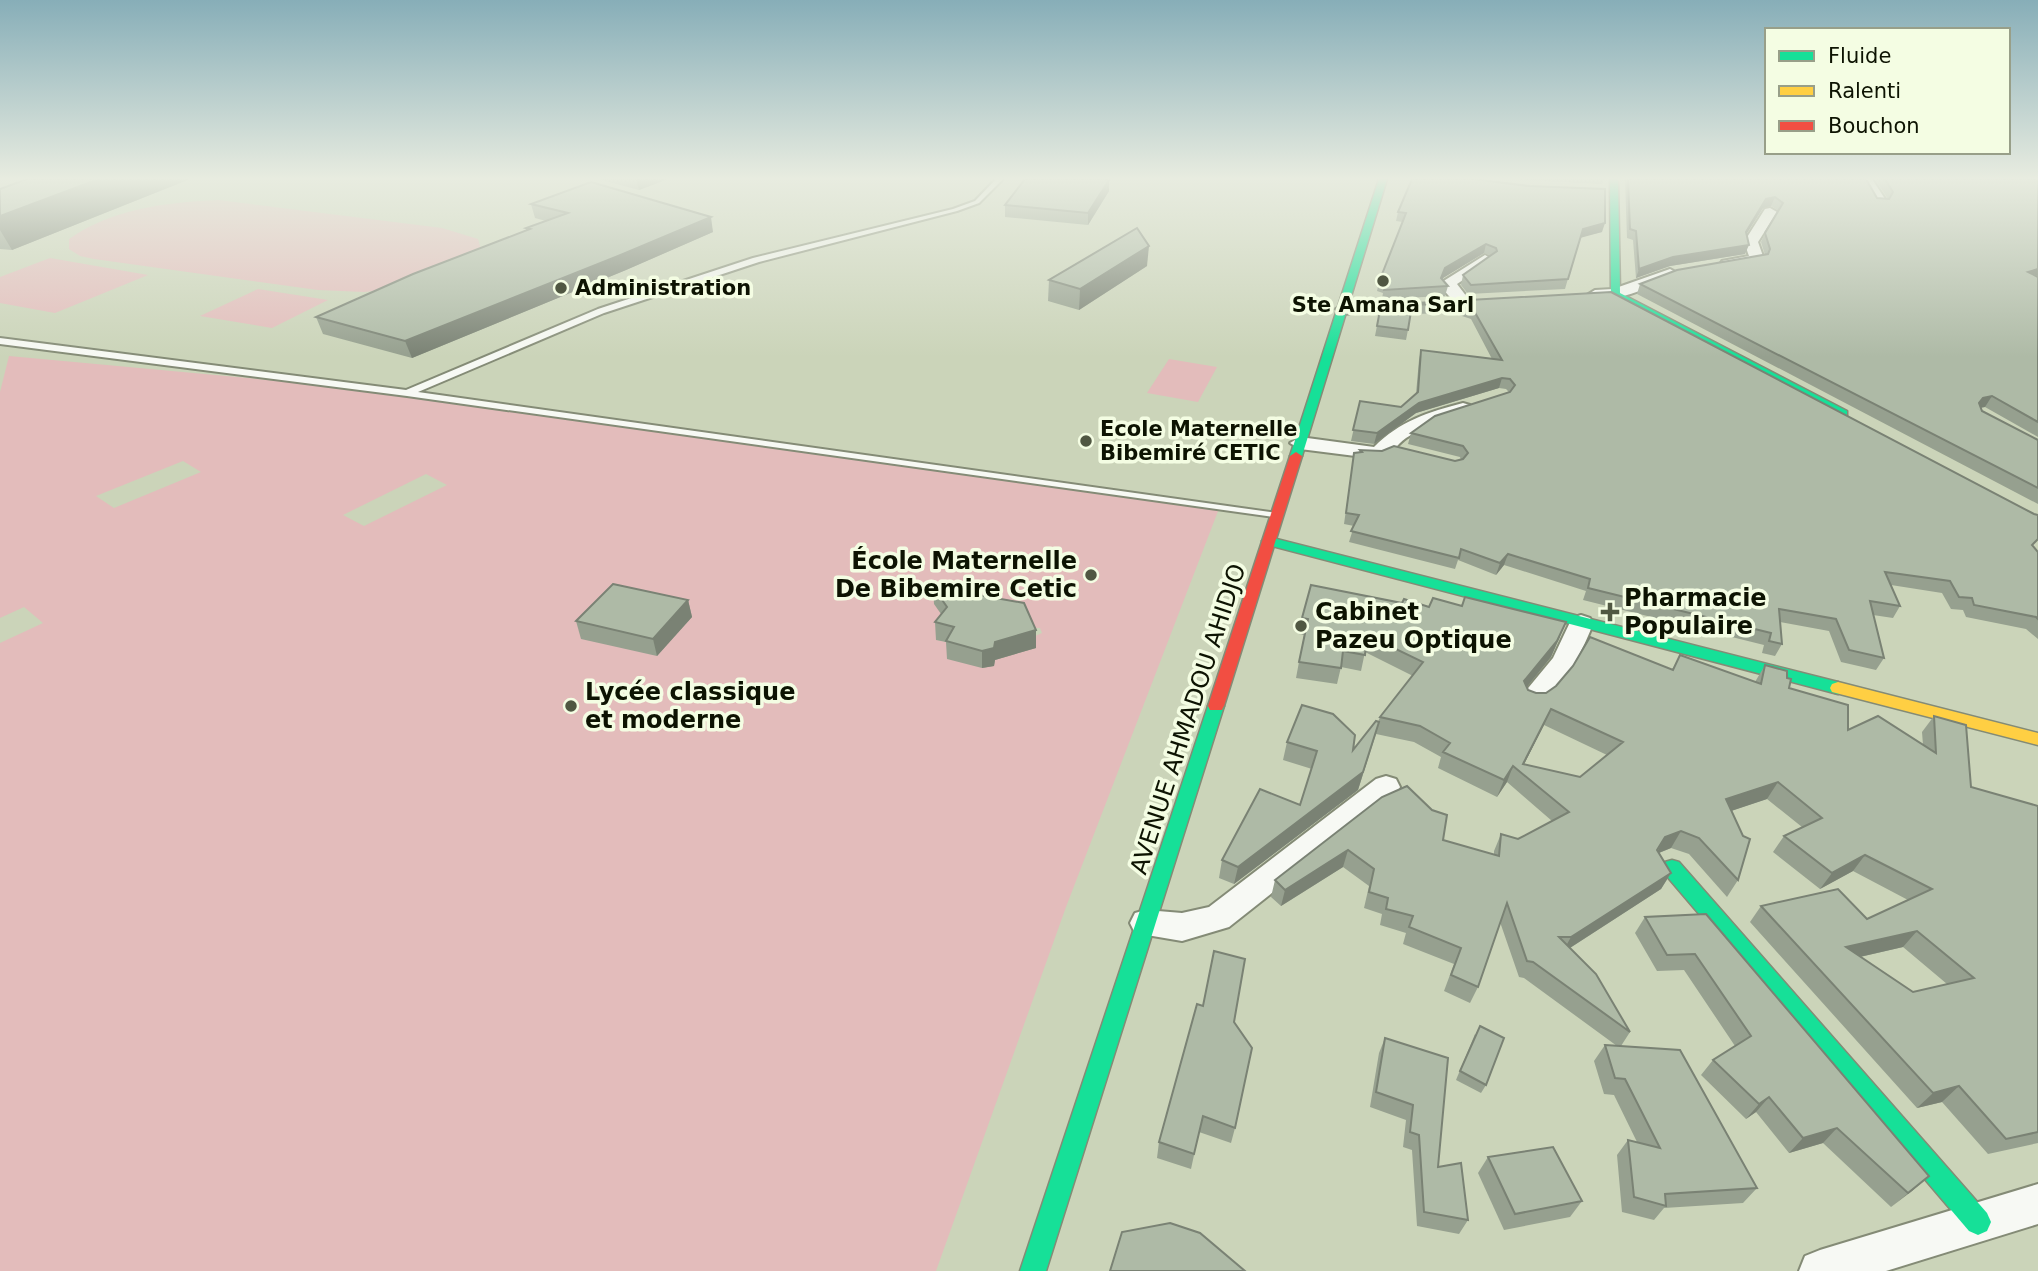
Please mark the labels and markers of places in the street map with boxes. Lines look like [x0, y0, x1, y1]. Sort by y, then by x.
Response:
marker: Ste Amana Sarl [1375, 273, 1391, 289]
place label: Administration [575, 276, 751, 300]
marker: Administration [553, 280, 569, 296]
place label: Ste Amana Sarl [1292, 293, 1474, 317]
place label: Ecole Maternelle Bibemiré CETIC [1100, 417, 1298, 465]
marker: Ecole Maternelle Bibemiré CETIC [1078, 433, 1094, 449]
place label: École Maternelle De Bibemire Cetic [835, 546, 1077, 603]
marker: École Maternelle De Bibemire Cetic [1083, 567, 1099, 583]
place label: Pharmacie Populaire [1624, 584, 1767, 640]
place label: Cabinet Pazeu Optique [1315, 598, 1512, 654]
marker: Pharmacie Populaire [1602, 604, 1618, 620]
marker: Cabinet Pazeu Optique [1293, 618, 1309, 634]
place label: Lycée classique et moderne [585, 678, 795, 734]
marker: Lycée classique et moderne [563, 698, 579, 714]

